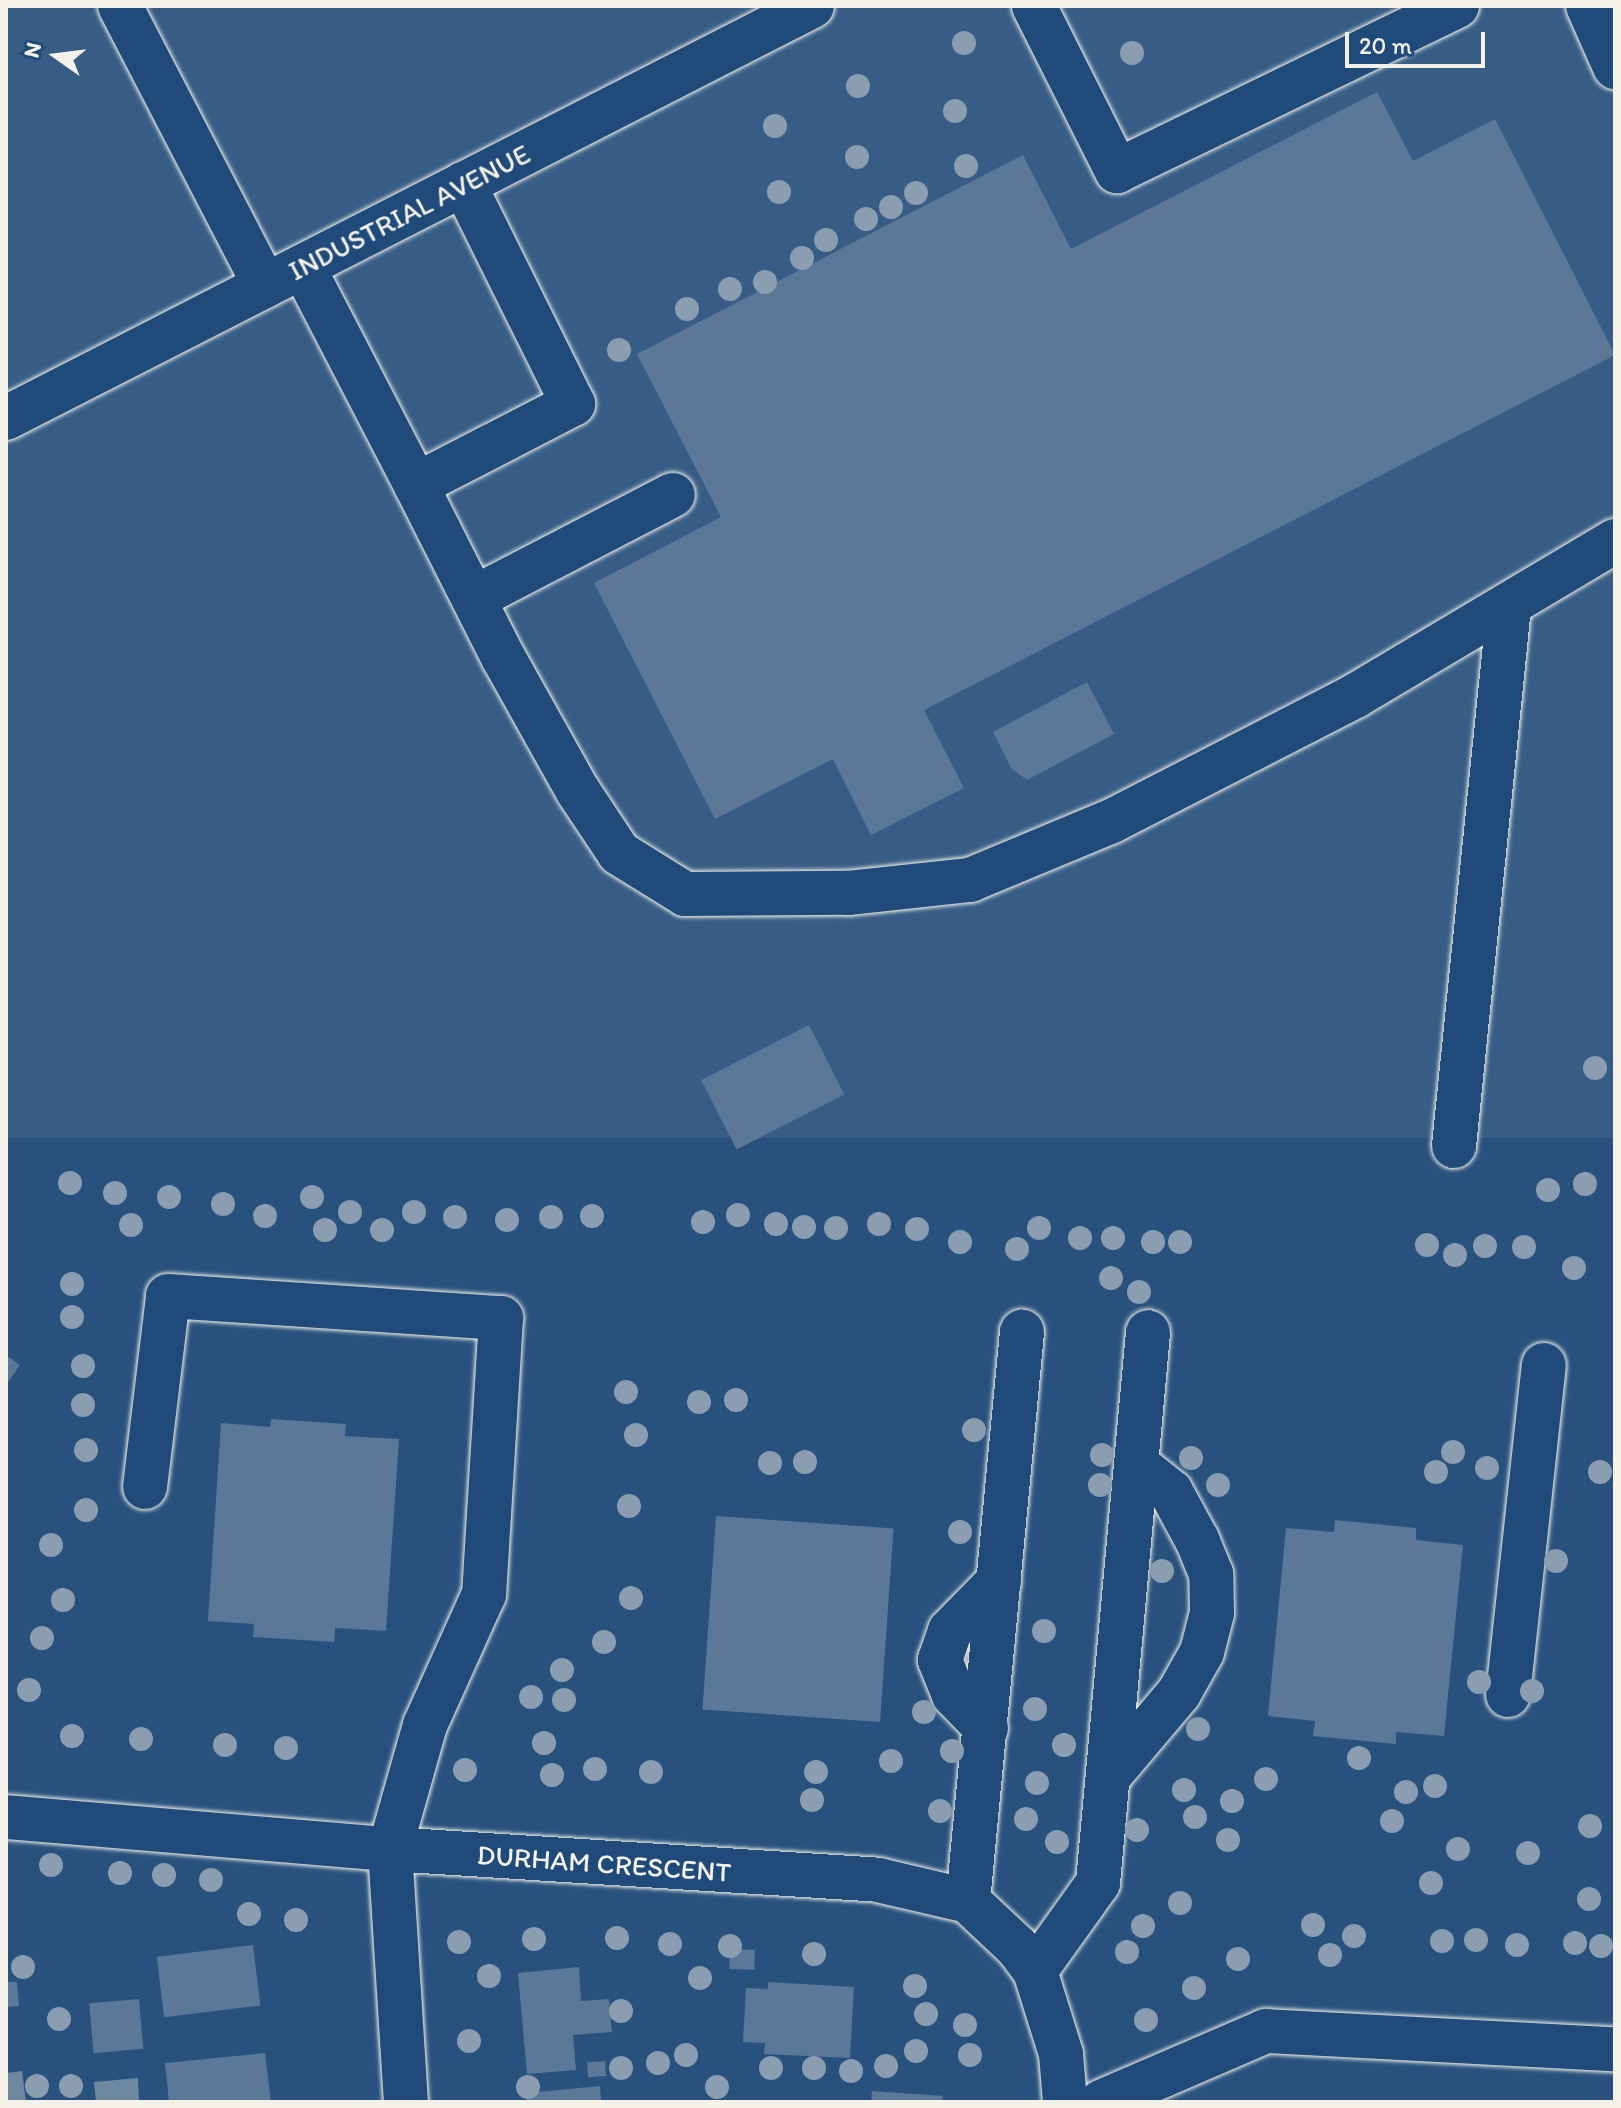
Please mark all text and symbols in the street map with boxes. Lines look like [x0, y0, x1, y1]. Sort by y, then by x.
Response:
north arrow [16, 16, 96, 96]
scale bar [1349, 16, 1489, 66]
text: 20 m [1359, 31, 1412, 60]
text: N [17, 40, 47, 61]
street label: INDUSTRIAL AVENUE [283, 137, 535, 287]
street label: DURHAM CRESCENT [476, 1837, 732, 1889]

